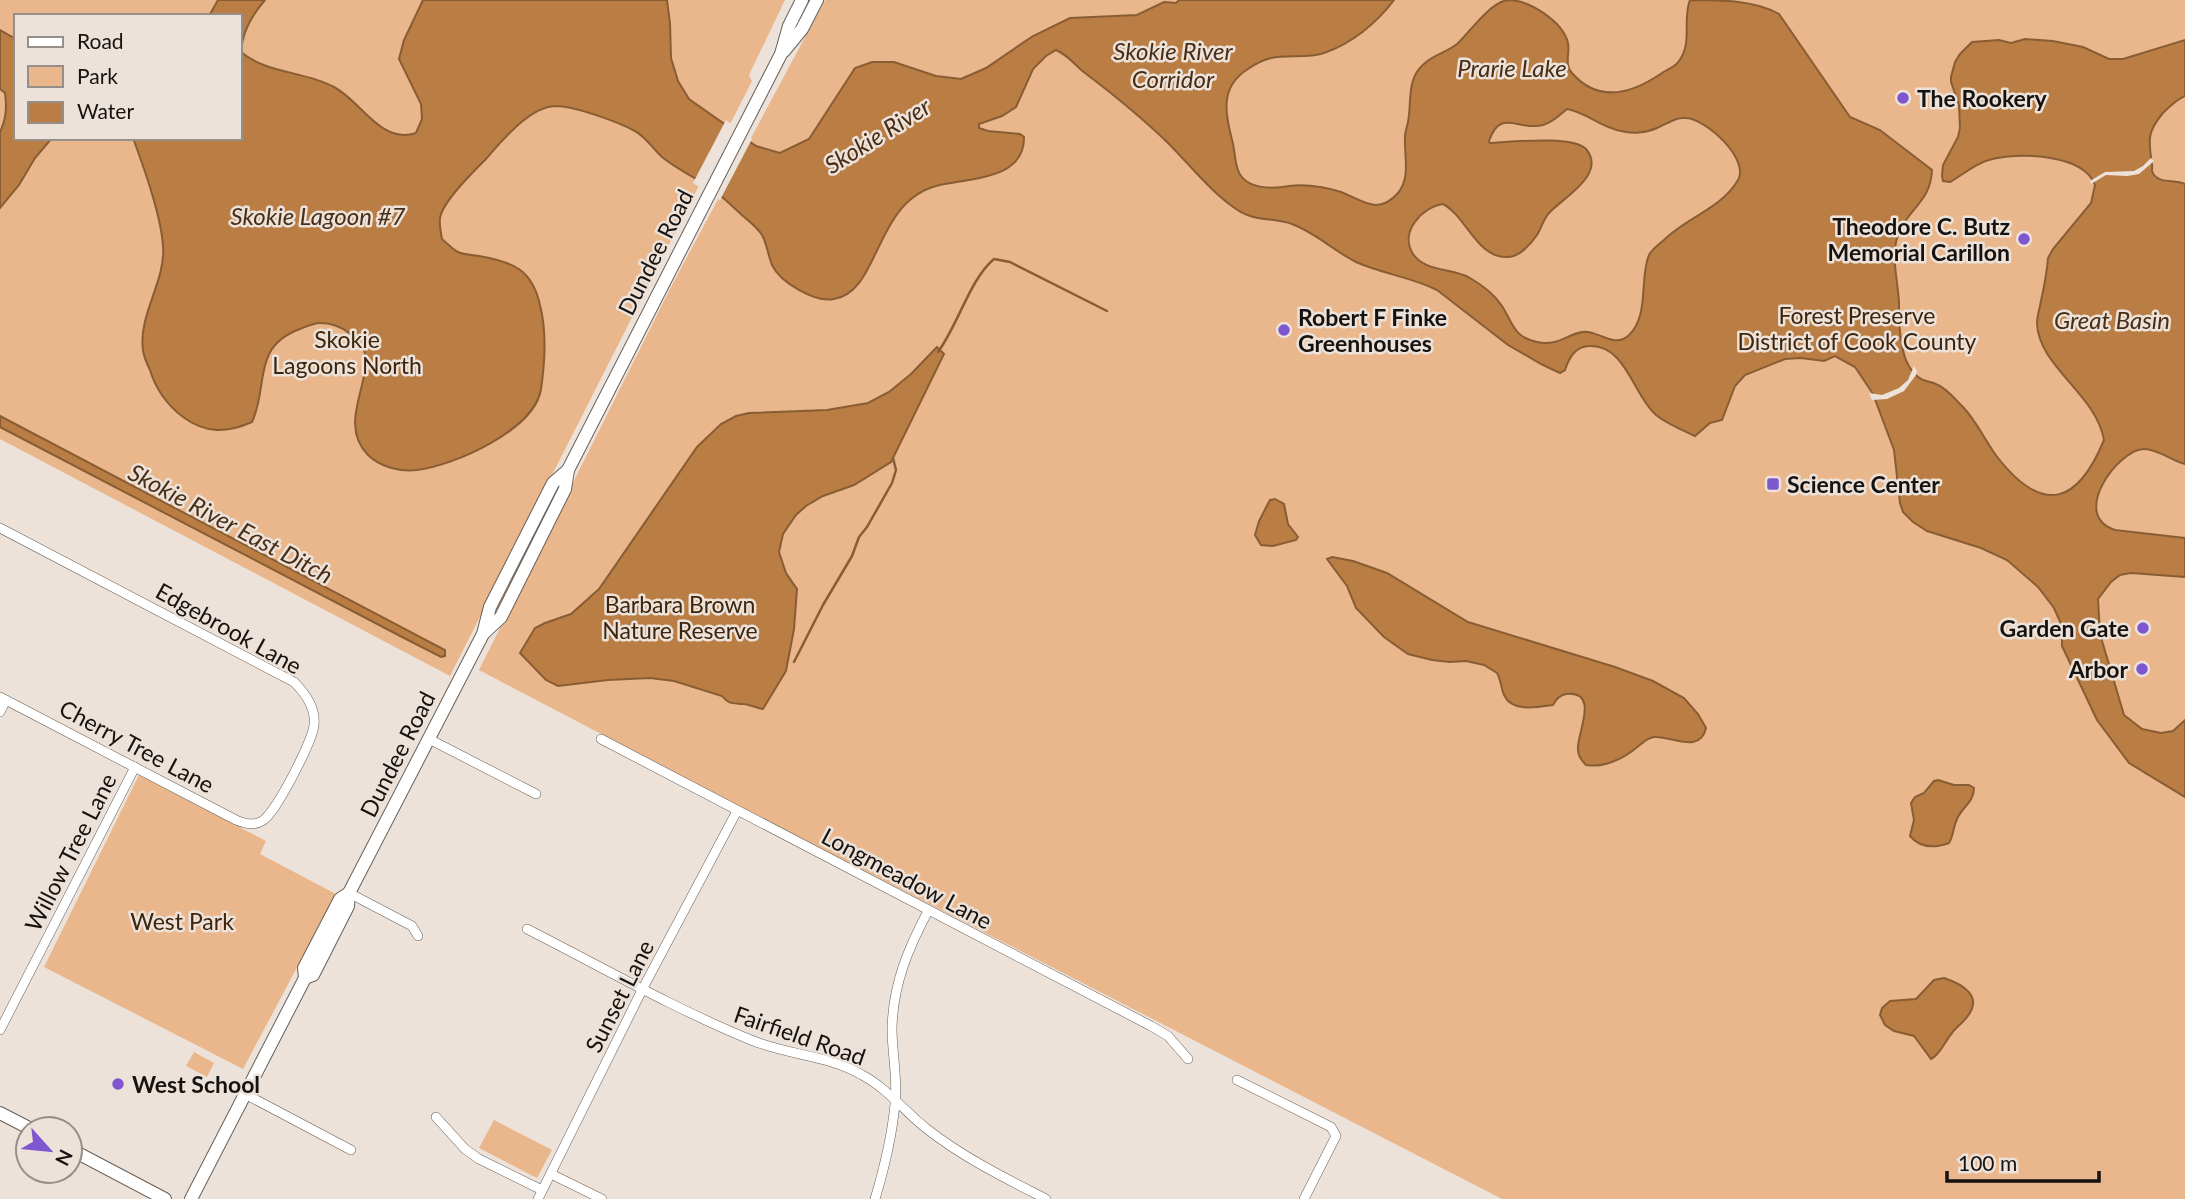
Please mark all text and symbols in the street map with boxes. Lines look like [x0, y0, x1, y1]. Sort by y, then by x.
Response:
legend [14, 14, 242, 140]
text: Road [77, 28, 124, 53]
water label: Skokie River Corridor [1113, 36, 1233, 93]
water label: Prarie Lake [1457, 53, 1567, 82]
text: Park [77, 63, 118, 88]
place label: The Rookery [1917, 84, 2047, 112]
marker: The Rookery [1895, 90, 1911, 106]
water label: Skokie River [819, 91, 936, 179]
text: Water [77, 98, 134, 123]
street label: Dundee Road [611, 185, 699, 319]
water label: Skokie Lagoon #7 [231, 201, 405, 230]
place label: Theodore C. Butz Memorial Carillon [1828, 212, 2010, 266]
marker: Theodore C. Butz Memorial Carillon [2016, 231, 2032, 247]
park label: Forest Preserve District of Cook County [1738, 301, 1977, 355]
place label: Robert F Finke Greenhouses [1298, 303, 1447, 357]
water label: Great Basin [2054, 305, 2170, 334]
marker: Robert F Finke Greenhouses [1276, 322, 1292, 338]
park label: Skokie Lagoons North [272, 325, 422, 379]
water label: Skokie River East Ditch [124, 457, 338, 589]
place label: Science Center [1787, 470, 1940, 498]
marker: Science Center [1765, 476, 1781, 492]
street label: Edgebrook Lane [151, 576, 307, 680]
park label: Barbara Brown Nature Reserve [602, 590, 758, 644]
place label: Garden Gate [2000, 614, 2129, 642]
marker: Garden Gate [2135, 620, 2151, 636]
place label: Arbor [2068, 655, 2128, 683]
marker: Arbor [2134, 661, 2150, 677]
street label: Dundee Road [353, 687, 441, 821]
street label: Cherry Tree Lane [55, 694, 219, 798]
street label: Willow Tree Lane [18, 769, 122, 935]
street label: Longmeadow Lane [817, 821, 997, 935]
park label: West Park [130, 907, 234, 935]
street label: Sunset Lane [579, 935, 659, 1057]
street label: Fairfield Road [731, 999, 869, 1071]
place label: West School [132, 1070, 260, 1098]
marker: West School [110, 1076, 126, 1092]
north arrow [14, 1115, 84, 1185]
scale bar [1947, 1140, 2099, 1184]
text: N [51, 1146, 78, 1170]
text: 100 m [1958, 1150, 2017, 1175]

